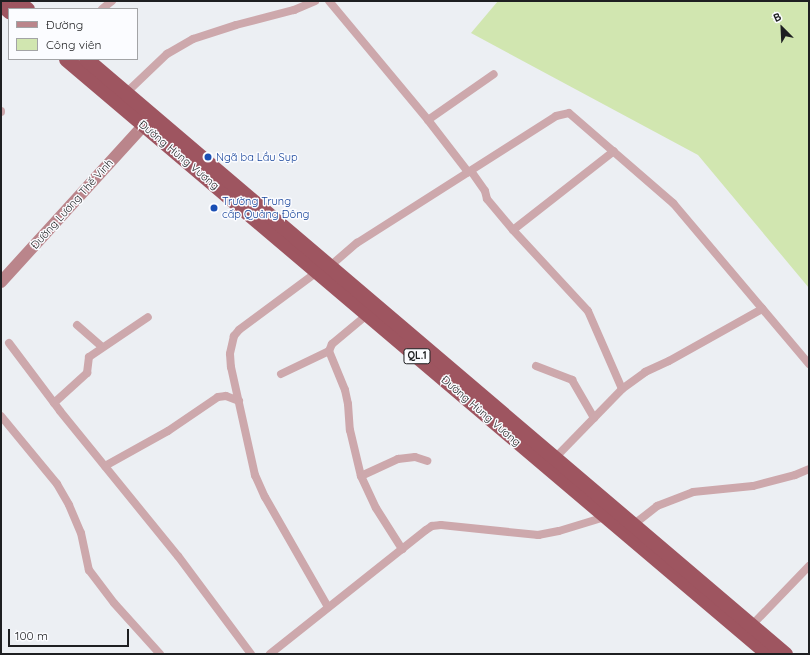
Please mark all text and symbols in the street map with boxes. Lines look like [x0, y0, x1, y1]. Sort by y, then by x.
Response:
legend [8, 8, 138, 60]
north arrow [762, 8, 802, 48]
text: B [771, 9, 783, 25]
text: Đường [46, 17, 83, 32]
text: Công viên [46, 37, 101, 52]
street label: Đường Hùng Vương [136, 118, 222, 192]
place label: Ngã ba Lầu Sụp [216, 150, 298, 164]
marker: Ngã ba Lầu Sụp [203, 152, 213, 162]
street label: Đường Lương Thế Vinh [28, 156, 116, 252]
place label: Trường Trung cấp Quảng Đông [222, 195, 309, 221]
marker: Trường Trung cấp Quảng Đông [209, 203, 219, 213]
road number: QL.1 [403, 348, 431, 364]
street label: Đường Hùng Vương [439, 373, 523, 449]
scale bar [10, 621, 131, 647]
text: 100 m [15, 628, 48, 643]

